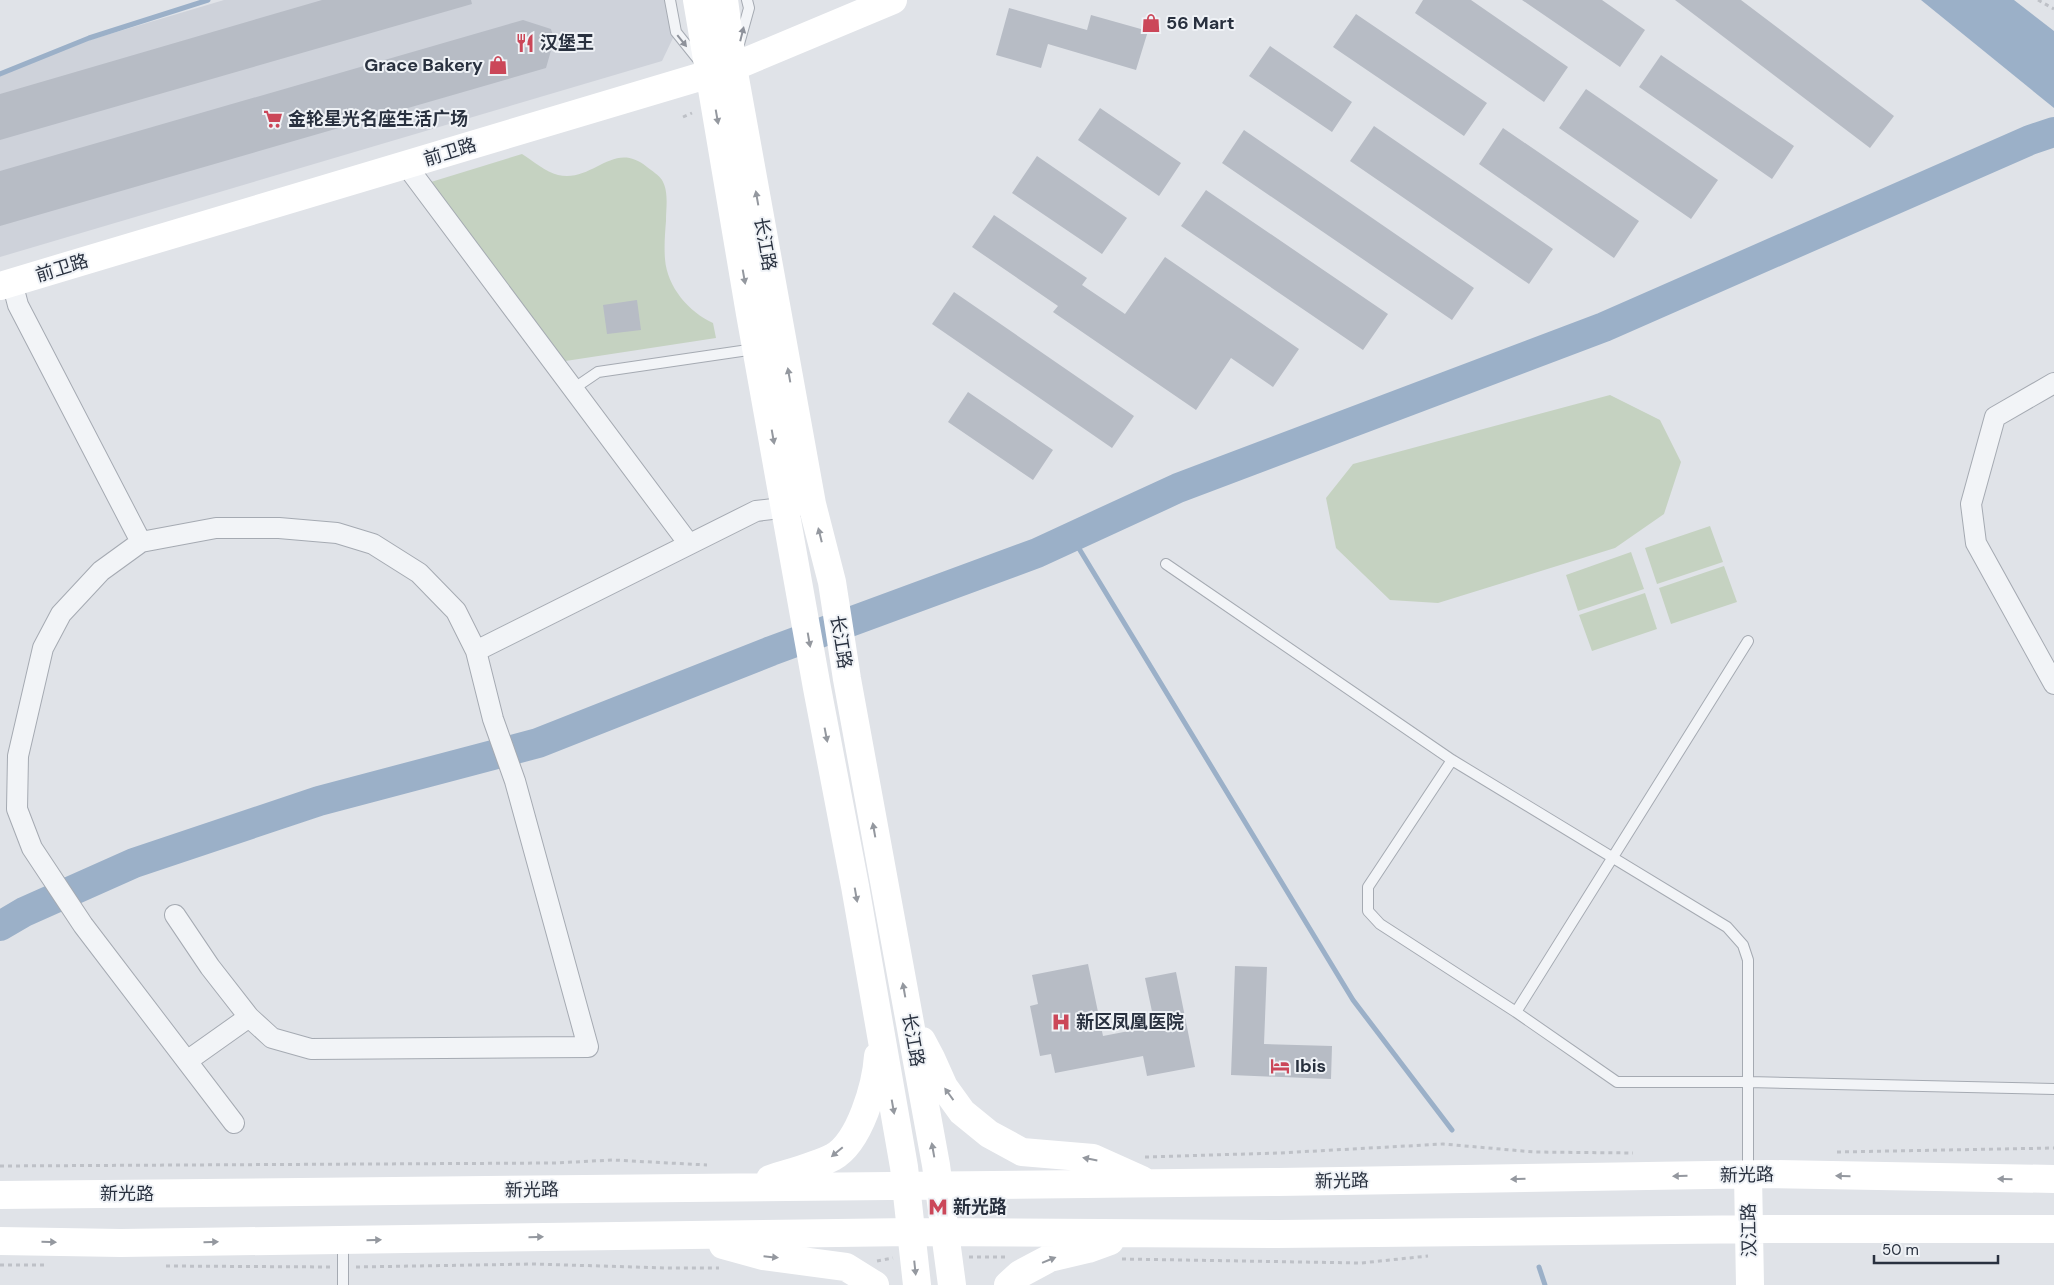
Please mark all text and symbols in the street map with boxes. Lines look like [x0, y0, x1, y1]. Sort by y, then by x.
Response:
place label: 56 Mart [1166, 11, 1235, 35]
shop icon: 56 Mart [1140, 12, 1162, 34]
one-way arrow [738, 26, 746, 41]
place label: 汉堡王 [540, 31, 594, 55]
restaurant icon: 汉堡王 [514, 32, 536, 54]
one-way arrow [677, 34, 688, 47]
place label: Grace Bakery [364, 53, 483, 77]
shop icon: Grace Bakery [487, 54, 509, 76]
place label: 金轮星光名座生活广场 [288, 107, 468, 131]
supermarket icon: 金轮星光名座生活广场 [262, 108, 284, 130]
one-way arrow [713, 109, 721, 125]
street label: 前卫路 [421, 133, 479, 171]
one-way arrow [752, 190, 760, 206]
street label: 长江路 [748, 215, 782, 273]
street label: 前卫路 [33, 249, 91, 287]
one-way arrow [741, 270, 749, 286]
one-way arrow [784, 367, 792, 383]
one-way arrow [769, 430, 777, 446]
one-way arrow [816, 527, 824, 542]
street label: 长江路 [825, 613, 857, 671]
one-way arrow [805, 633, 813, 649]
one-way arrow [822, 728, 830, 743]
one-way arrow [870, 822, 878, 838]
one-way arrow [853, 887, 861, 903]
one-way arrow [899, 982, 907, 998]
place label: 新区凤凰医院 [1076, 1010, 1184, 1034]
street label: 长江路 [896, 1011, 930, 1069]
hospital icon: 新区凤凰医院 [1050, 1011, 1072, 1033]
place label: Ibis [1295, 1054, 1326, 1078]
hotel icon: Ibis [1269, 1055, 1291, 1077]
one-way arrow [944, 1087, 954, 1101]
one-way arrow [890, 1099, 898, 1115]
one-way arrow [928, 1142, 936, 1158]
one-way arrow [830, 1147, 843, 1158]
one-way arrow [1081, 1154, 1097, 1162]
street label: 新光路 [1720, 1163, 1774, 1187]
street label: 新光路 [1315, 1169, 1369, 1193]
one-way arrow [1835, 1171, 1851, 1179]
one-way arrow [1672, 1172, 1688, 1180]
one-way arrow [1997, 1174, 2013, 1182]
one-way arrow [1510, 1175, 1526, 1183]
street label: 新光路 [505, 1178, 559, 1202]
street label: 新光路 [100, 1182, 154, 1206]
place label: 新光路 [953, 1195, 1007, 1219]
metro station icon: 新光路 [927, 1196, 949, 1218]
street label: 汉江路 [1737, 1203, 1761, 1257]
scale bar [1874, 1232, 1998, 1264]
one-way arrow [528, 1233, 544, 1241]
one-way arrow [366, 1235, 382, 1243]
one-way arrow [41, 1238, 57, 1246]
one-way arrow [203, 1238, 219, 1246]
text: 50 m [1882, 1240, 1919, 1260]
one-way arrow [763, 1253, 779, 1261]
one-way arrow [1042, 1255, 1056, 1263]
one-way arrow [911, 1260, 919, 1276]

